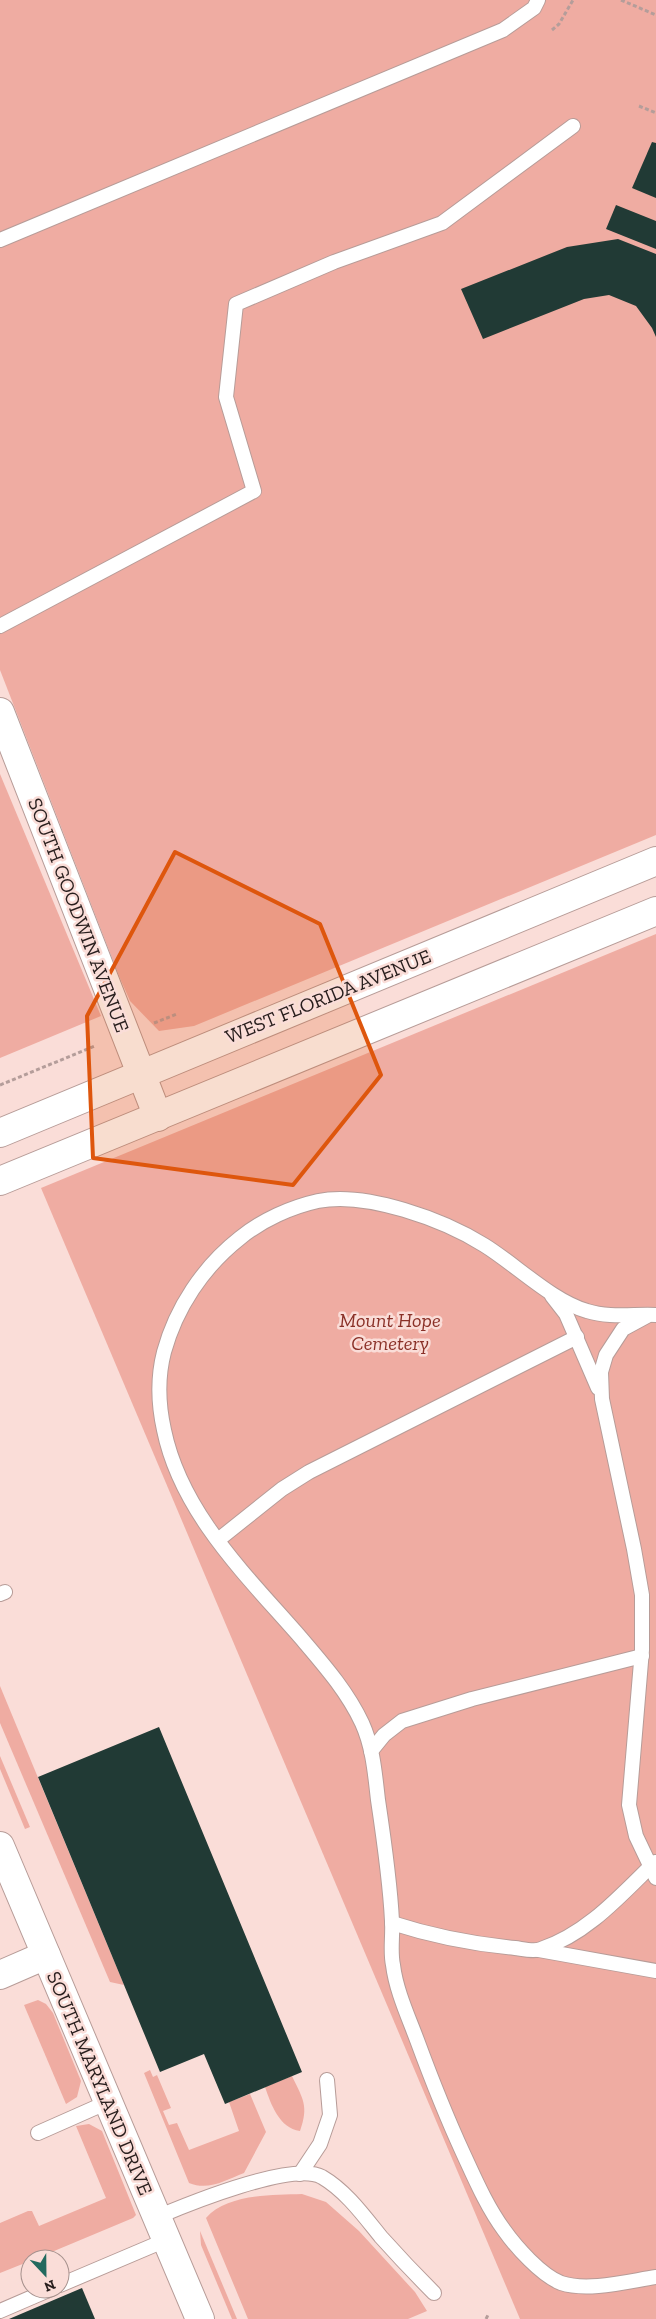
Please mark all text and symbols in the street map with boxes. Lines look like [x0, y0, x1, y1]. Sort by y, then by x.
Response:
street label: SOUTH GOODWIN AVENUE [23, 795, 135, 1035]
street label: WEST FLORIDA AVENUE [222, 944, 434, 1048]
park label: Mount Hope Cemetery [339, 1308, 441, 1355]
street label: SOUTH MARYLAND DRIVE [42, 1967, 158, 2199]
north arrow [20, 2249, 70, 2299]
text: N [41, 2276, 58, 2296]

